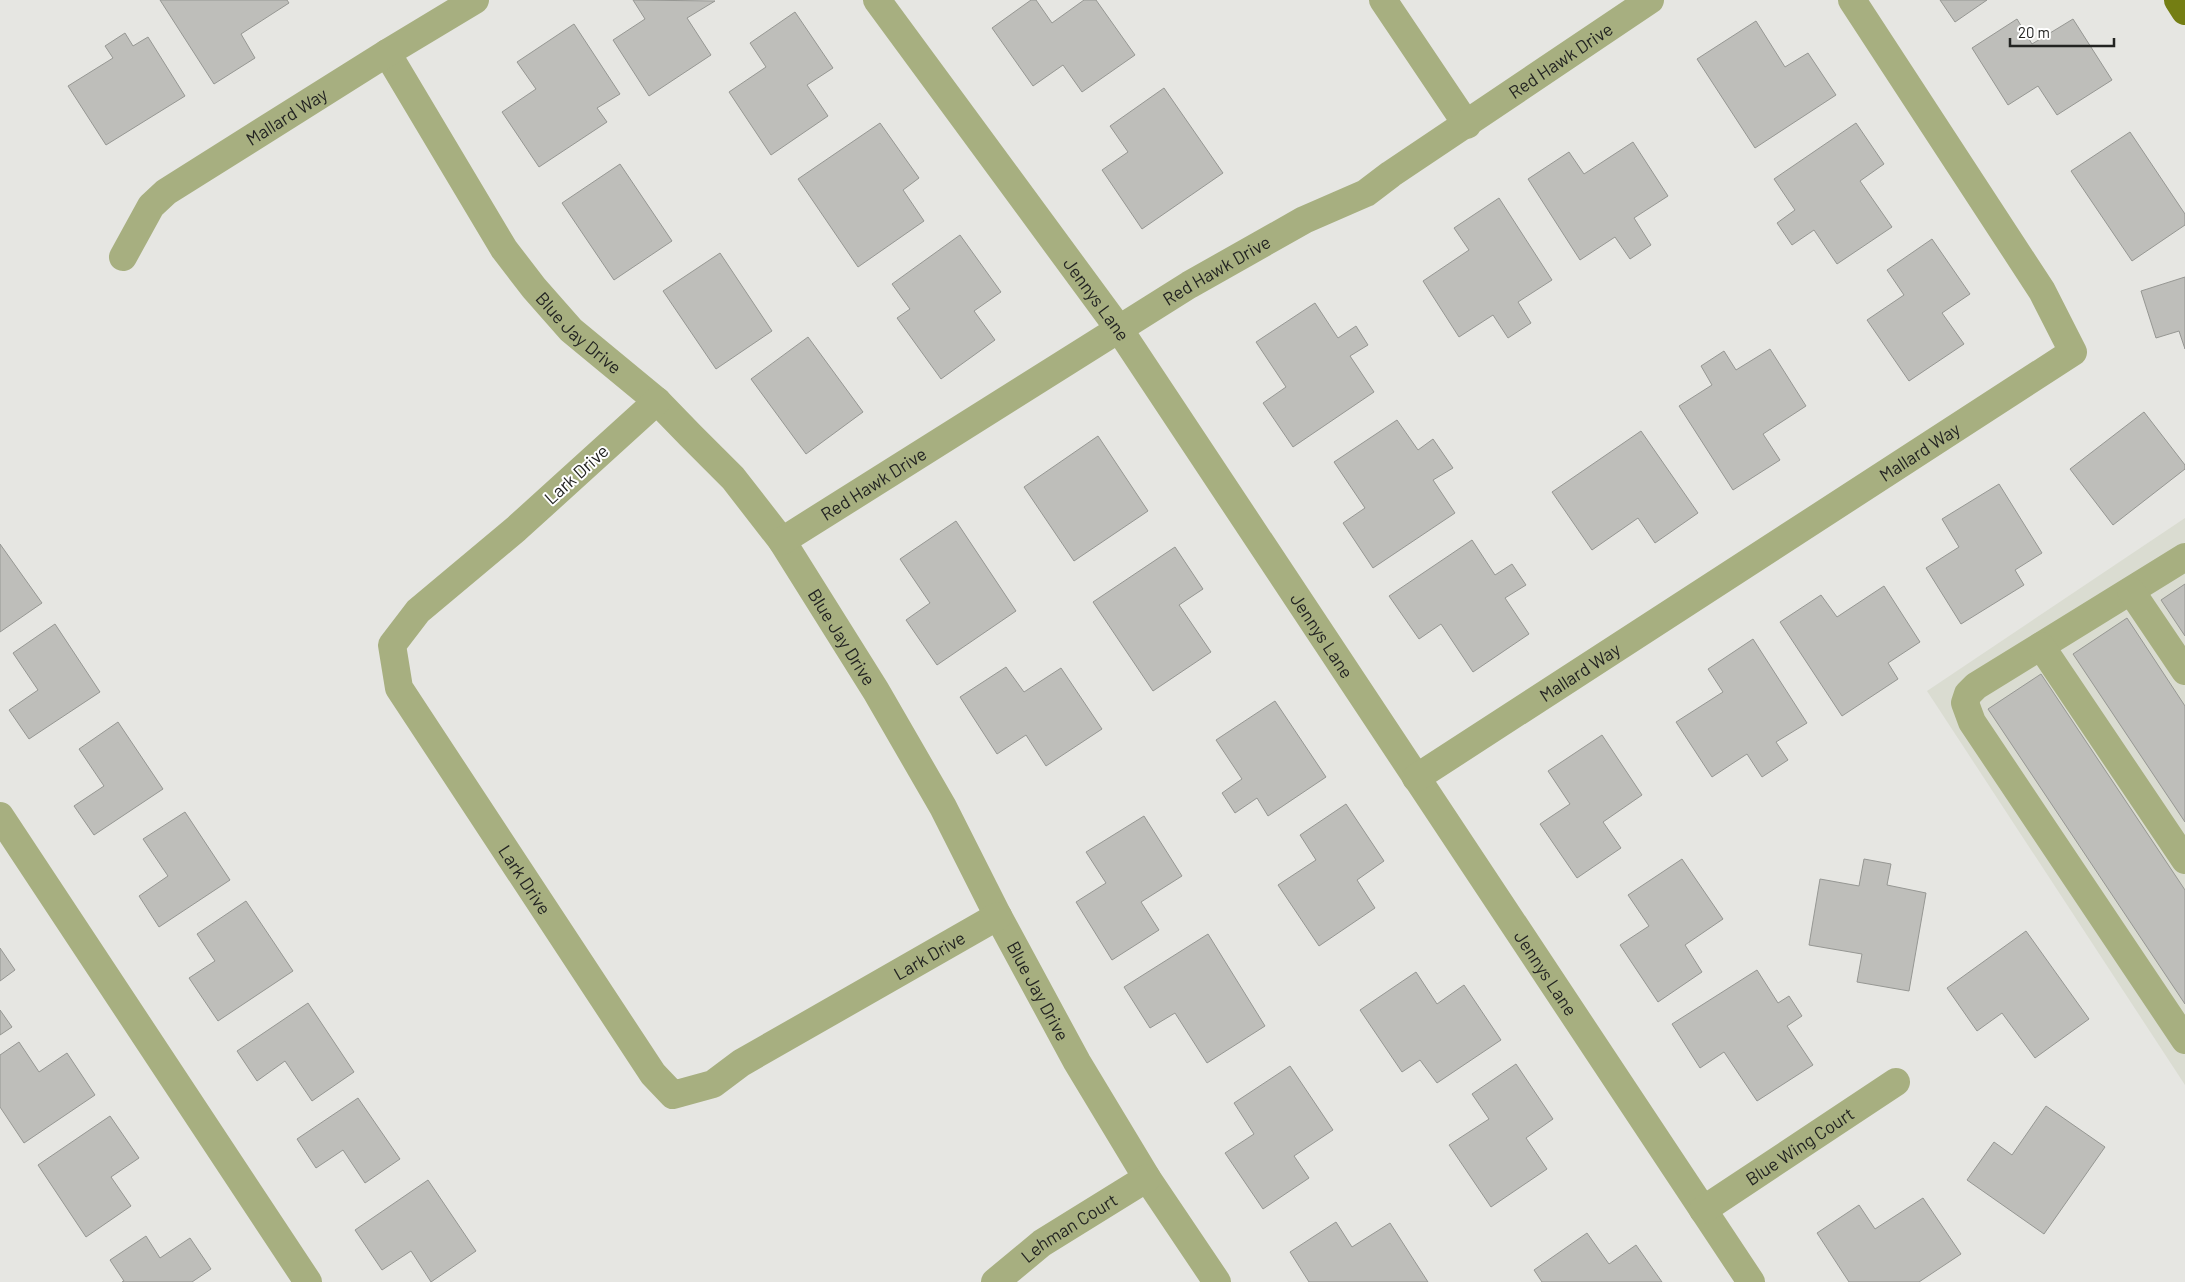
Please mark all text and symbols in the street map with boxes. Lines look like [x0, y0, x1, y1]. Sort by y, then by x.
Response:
scale bar [2010, 15, 2114, 47]
street label: Red Hawk Drive [1504, 17, 1617, 103]
text: 20 m [2018, 23, 2050, 41]
street label: Mallard Way [242, 82, 331, 150]
street label: Red Hawk Drive [1158, 230, 1274, 310]
street label: Jennys Lane [1059, 253, 1135, 345]
street label: Blue Jay Drive [531, 287, 626, 378]
street label: Mallard Way [1875, 417, 1964, 486]
street label: Lark Drive [539, 439, 613, 509]
street label: Red Hawk Drive [816, 442, 930, 525]
street label: Blue Jay Drive [804, 584, 881, 689]
street label: Jennys Lane [1286, 588, 1358, 682]
street label: Mallard Way [1535, 638, 1624, 706]
street label: Lark Drive [494, 841, 556, 919]
street label: Lark Drive [890, 926, 969, 984]
street label: Jennys Lane [1510, 926, 1582, 1020]
street label: Blue Jay Drive [1003, 937, 1074, 1044]
street label: Blue Wing Court [1741, 1102, 1858, 1190]
street label: Lehman Court [1016, 1188, 1121, 1267]

